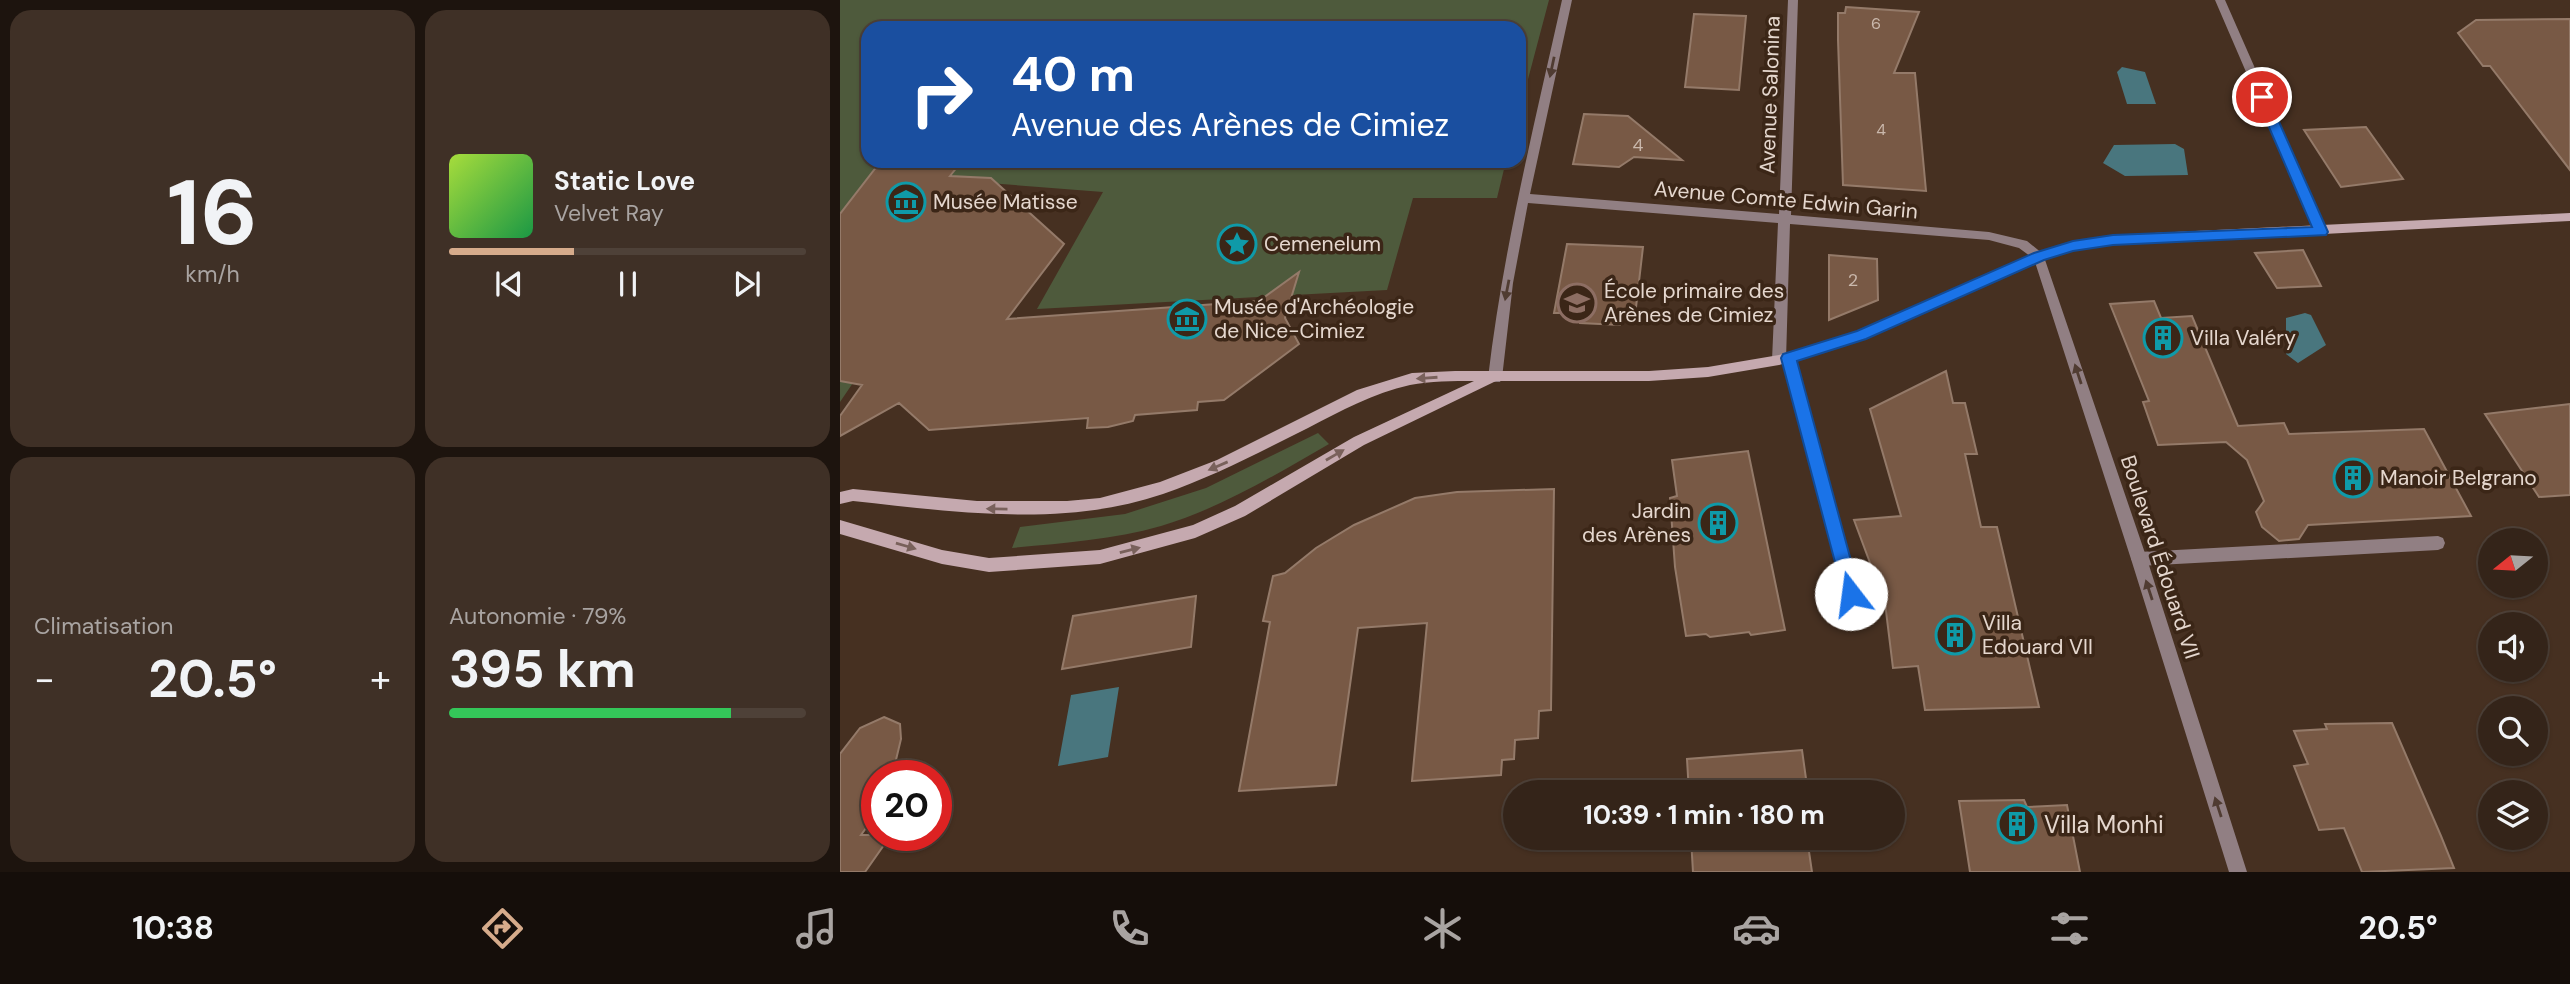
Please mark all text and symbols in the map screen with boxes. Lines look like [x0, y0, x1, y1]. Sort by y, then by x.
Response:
house number: 6 [1871, 13, 1881, 34]
street label: Avenue Salonina [1753, 15, 1787, 175]
text: 40 m [1011, 42, 1135, 106]
icon: right [896, 49, 987, 140]
one-way arrow [1547, 56, 1558, 78]
pin [2232, 67, 2292, 127]
icon: arrive [2243, 78, 2281, 116]
text: Avenue des Arènes de Cimiez [1011, 104, 1449, 146]
house number: 4 [1876, 119, 1886, 140]
house number: 4 [1633, 133, 1644, 157]
text: 16 [167, 154, 258, 272]
text: Static Love [554, 164, 695, 198]
street label: Avenue Comte Edwin Garin [1653, 175, 1919, 225]
museum icon: Musée Matisse [885, 181, 927, 223]
place label: Musée Matisse [933, 188, 1078, 216]
text: Velvet Ray [554, 198, 664, 228]
place icon: Cemenelum [1216, 223, 1258, 265]
place label: Cemenelum [1264, 230, 1381, 258]
text: km/h [185, 259, 240, 289]
icon: previous [490, 265, 528, 303]
icon: pause [609, 265, 647, 303]
icon: next [728, 265, 766, 303]
house number: 2 [1848, 268, 1858, 292]
place label: École primaire des Arènes de Cimiez [1604, 277, 1784, 329]
one-way arrow [1501, 279, 1512, 301]
school or university icon: École primaire des Arènes de Cimiez [1556, 282, 1598, 324]
place label: Musée d'Archéologie de Nice-Cimiez [1214, 293, 1414, 345]
museum icon: Musée d'Archéologie de Nice-Cimiez [1166, 298, 1208, 340]
building icon: Villa Valéry [2142, 317, 2184, 359]
place label: Villa Valéry [2190, 324, 2296, 352]
one-way arrow [2072, 363, 2083, 384]
one-way arrow [1416, 373, 1438, 384]
one-way arrow [1326, 449, 1345, 461]
street label: Boulevard Édouard VII [2114, 452, 2206, 662]
building icon: Manoir Belgrano [2332, 457, 2374, 499]
one-way arrow [1207, 460, 1228, 471]
place label: Manoir Belgrano [2380, 464, 2537, 492]
place label: Jardin des Arènes [1582, 497, 1691, 549]
building icon: Jardin des Arènes [1697, 502, 1739, 544]
one-way arrow [986, 503, 1008, 514]
north arrow [2478, 528, 2548, 598]
map controls [2478, 528, 2548, 850]
one-way arrow [895, 542, 916, 552]
one-way arrow [1119, 544, 1141, 555]
position arrow [1814, 557, 1888, 631]
one-way arrow [2143, 579, 2154, 600]
text: Autonomie · 79% [449, 601, 626, 631]
place label: Villa Edouard VII [1982, 609, 2093, 661]
text: Climatisation [34, 611, 173, 641]
button: sound [2478, 612, 2548, 682]
building icon: Villa Edouard VII [1934, 614, 1976, 656]
text: 395 km [449, 635, 636, 703]
text: 20.5° [148, 645, 277, 713]
text: − [34, 654, 55, 704]
text: + [370, 654, 391, 704]
button: search [2478, 696, 2548, 766]
speed limit sign: 20 [861, 760, 952, 851]
button: layers [2478, 780, 2548, 850]
one-way arrow [2212, 796, 2222, 817]
text: 10:39 · 1 min · 180 m [1583, 798, 1825, 832]
building icon: Villa Monhi [1996, 803, 2038, 845]
place label: Villa Monhi [2044, 809, 2164, 840]
icon: directions [478, 904, 527, 953]
icon: music [792, 904, 841, 953]
icon: phone [1105, 904, 1154, 953]
icon: climate [1418, 904, 1467, 953]
icon: car [1732, 904, 1781, 953]
icon: filters [2045, 904, 2094, 953]
text: 10:38 [132, 907, 214, 949]
text: 20.5° [2359, 907, 2438, 949]

